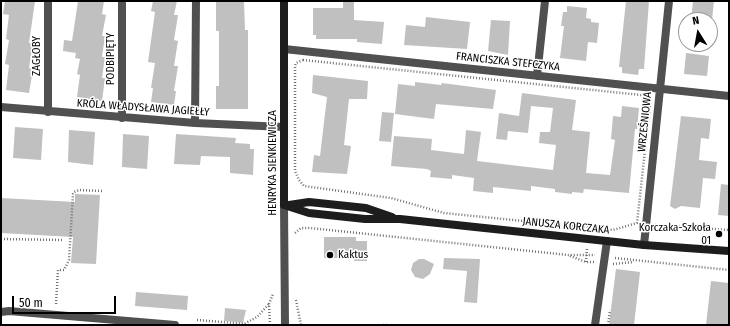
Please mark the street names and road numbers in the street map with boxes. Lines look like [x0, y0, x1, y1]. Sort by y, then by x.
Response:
street label: PODBIPIĘTY [104, 33, 118, 85]
street label: ZAGŁOBY [30, 36, 44, 76]
street label: FRANCISZKA STEFCZYKA [455, 50, 561, 74]
street label: WRZEŚNIOWA [635, 91, 655, 153]
street label: KRÓLA WŁADYSŁAWA JAGIEŁŁY [76, 97, 210, 119]
street label: HENRYKA SIENKIEWICZA [266, 110, 280, 216]
street label: JANUSZA KORCZAKA [522, 215, 610, 237]

